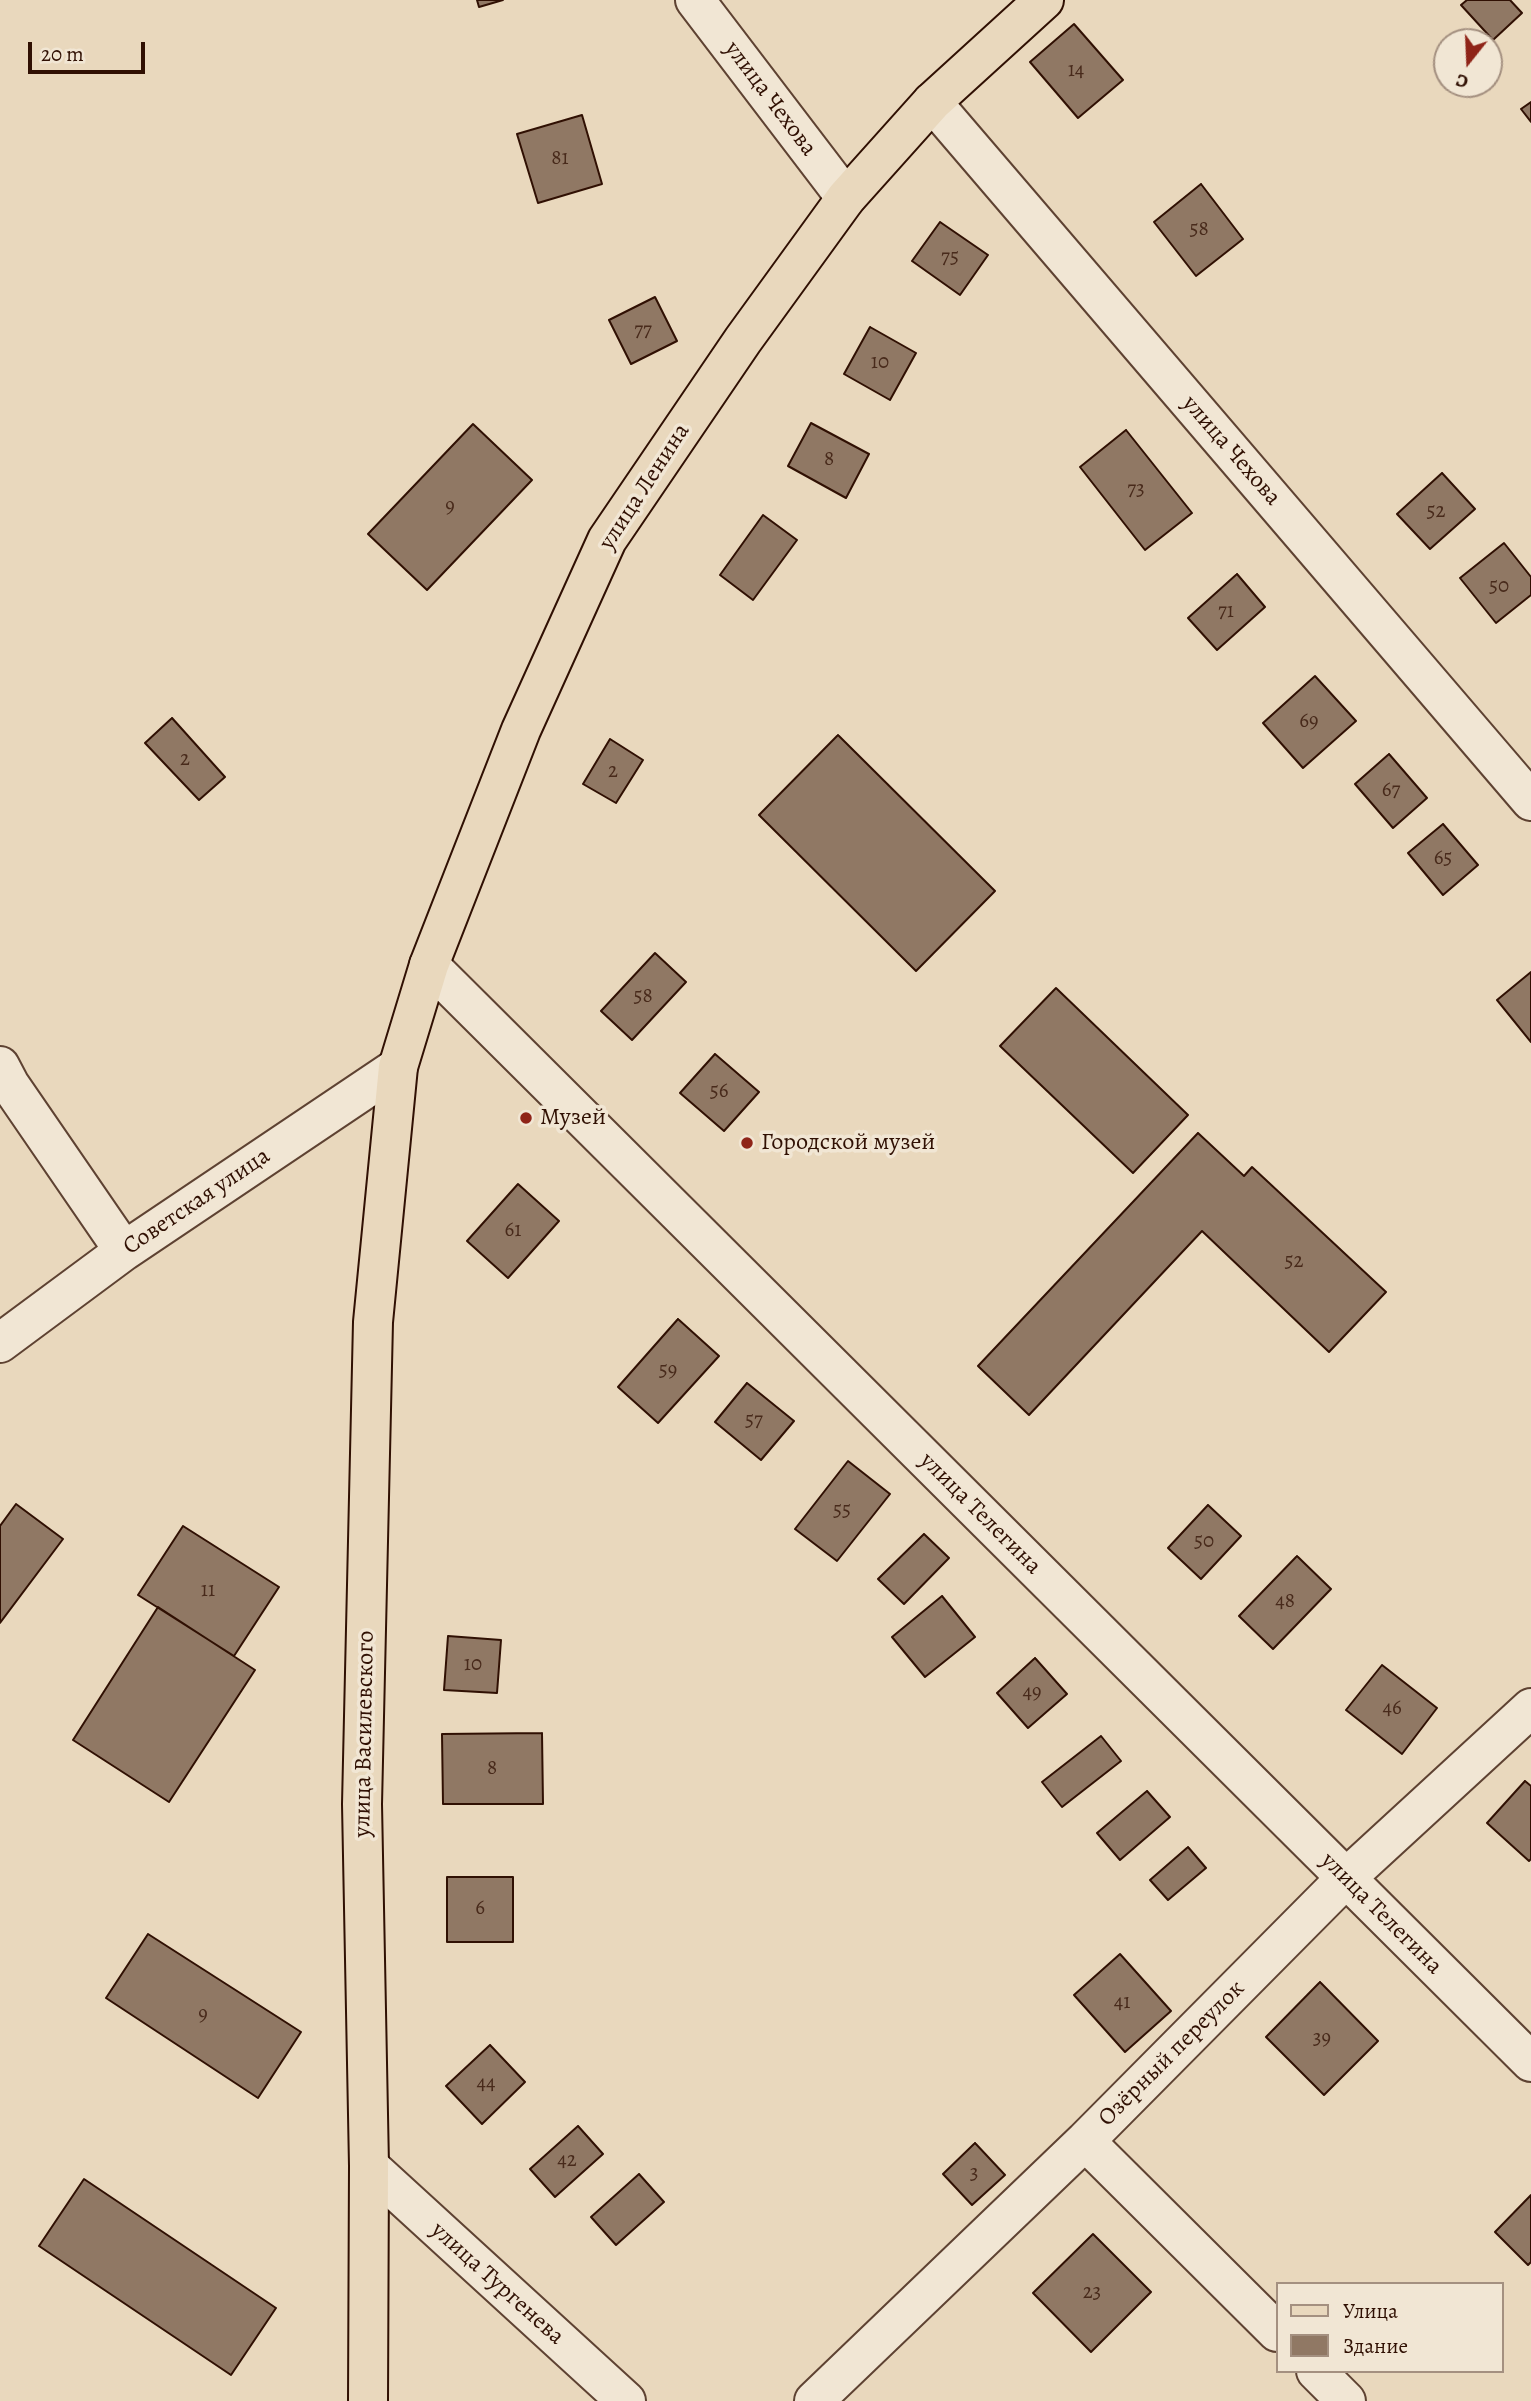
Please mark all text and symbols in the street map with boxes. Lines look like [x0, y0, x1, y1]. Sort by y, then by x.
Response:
scale bar [32, 28, 149, 72]
north arrow [1433, 28, 1503, 98]
street label: улица Чехова [717, 36, 823, 162]
text: 20 m [41, 40, 84, 68]
house number: 14 [1068, 58, 1084, 84]
text: С [1453, 67, 1472, 95]
house number: 81 [551, 146, 569, 172]
house number: 58 [1189, 217, 1209, 243]
house number: 75 [941, 245, 959, 271]
house number: 77 [634, 318, 652, 344]
house number: 10 [871, 350, 889, 376]
street label: улица Чехова [1175, 390, 1287, 512]
street label: улица Ленина [593, 418, 697, 556]
house number: 8 [824, 447, 834, 473]
house number: 73 [1127, 477, 1145, 503]
house number: 9 [445, 494, 455, 520]
house number: 52 [1426, 499, 1446, 525]
house number: 50 [1489, 574, 1509, 600]
house number: 71 [1218, 599, 1234, 625]
house number: 69 [1299, 709, 1319, 735]
house number: 2 [180, 747, 190, 773]
house number: 2 [608, 759, 618, 785]
house number: 67 [1382, 778, 1400, 804]
house number: 65 [1434, 846, 1452, 872]
house number: 58 [633, 984, 653, 1010]
house number: 56 [710, 1079, 728, 1105]
place label: Музей [540, 1104, 606, 1132]
marker: Музей [518, 1110, 534, 1126]
place label: Городской музей [761, 1129, 935, 1157]
marker: Городской музей [739, 1135, 755, 1151]
street label: Советская улица [118, 1142, 276, 1262]
house number: 61 [505, 1218, 521, 1244]
house number: 52 [1284, 1249, 1304, 1275]
house number: 59 [659, 1358, 677, 1384]
house number: 57 [745, 1408, 763, 1434]
street label: улица Телегина [913, 1447, 1047, 1581]
house number: 55 [833, 1498, 851, 1524]
house number: 50 [1194, 1529, 1214, 1555]
house number: 11 [201, 1578, 215, 1604]
house number: 48 [1275, 1589, 1295, 1615]
street label: улица Василевского [349, 1630, 381, 1838]
house number: 10 [464, 1652, 482, 1678]
house number: 49 [1022, 1680, 1042, 1706]
house number: 46 [1382, 1696, 1402, 1722]
house number: 8 [487, 1756, 497, 1782]
street label: улица Телегина [1314, 1847, 1448, 1981]
house number: 6 [475, 1896, 485, 1922]
street label: Озёрный переулок [1093, 1975, 1251, 2133]
house number: 41 [1114, 1990, 1130, 2016]
house number: 9 [198, 2002, 208, 2028]
house number: 39 [1313, 2026, 1331, 2052]
house number: 44 [476, 2071, 496, 2097]
house number: 42 [557, 2148, 577, 2174]
house number: 3 [970, 2161, 978, 2187]
street label: улица Тургенева [424, 2217, 570, 2351]
house number: 23 [1083, 2280, 1101, 2306]
legend [1276, 2282, 1503, 2373]
text: Улица [1343, 2297, 1398, 2325]
text: Здание [1343, 2332, 1408, 2360]

